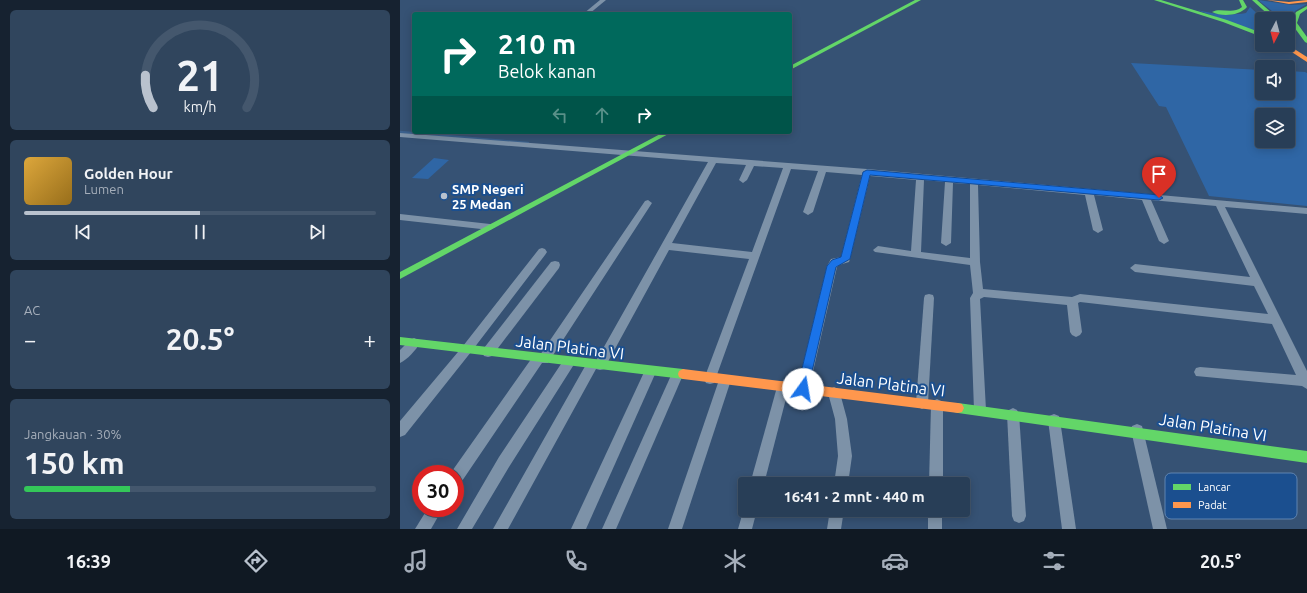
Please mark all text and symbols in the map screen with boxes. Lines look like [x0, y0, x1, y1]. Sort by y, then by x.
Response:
north arrow [1255, 12, 1295, 52]
map controls [1255, 12, 1295, 148]
icon: right [432, 28, 484, 80]
text: 210 m [498, 28, 576, 59]
text: 21 [177, 52, 223, 99]
button: sound [1255, 60, 1295, 100]
text: Belok kanan [498, 61, 596, 81]
text: km/h [184, 98, 216, 114]
icon: left [549, 104, 571, 126]
icon: ahead [591, 104, 613, 126]
icon: right [633, 104, 655, 126]
button: layers [1255, 108, 1295, 148]
pin [1142, 157, 1176, 198]
icon: arrive [1148, 163, 1170, 185]
text: Golden Hour [84, 165, 173, 182]
text: Lumen [84, 182, 124, 196]
place label: SMP Negeri 25 Medan [452, 182, 524, 211]
marker: SMP Negeri 25 Medan [439, 191, 449, 201]
icon: previous [72, 221, 94, 243]
icon: pause [189, 221, 211, 243]
icon: next [306, 221, 328, 243]
text: AC [24, 303, 40, 317]
text: 20.5° [166, 322, 234, 356]
text: − [24, 327, 36, 352]
text: + [364, 327, 376, 352]
street label: Jalan Platina VI [515, 331, 625, 363]
position arrow [782, 368, 824, 410]
street label: Jalan Platina VI [836, 368, 946, 400]
street label: Jalan Platina VI [1158, 410, 1268, 444]
text: Jangkauan · 30% [24, 427, 122, 441]
text: 150 km [24, 446, 125, 480]
speed limit sign: 30 [412, 465, 464, 517]
legend [1165, 473, 1297, 519]
text: Lancar [1198, 481, 1231, 493]
text: 16:41 · 2 mnt · 440 m [783, 488, 925, 505]
text: Padat [1198, 499, 1227, 511]
icon: directions [242, 547, 270, 575]
icon: music [402, 547, 430, 575]
icon: phone [562, 547, 590, 575]
icon: climate [721, 547, 749, 575]
icon: car [881, 547, 909, 575]
icon: filters [1040, 547, 1068, 575]
text: 16:39 [66, 551, 111, 571]
text: 20.5° [1200, 551, 1241, 571]

